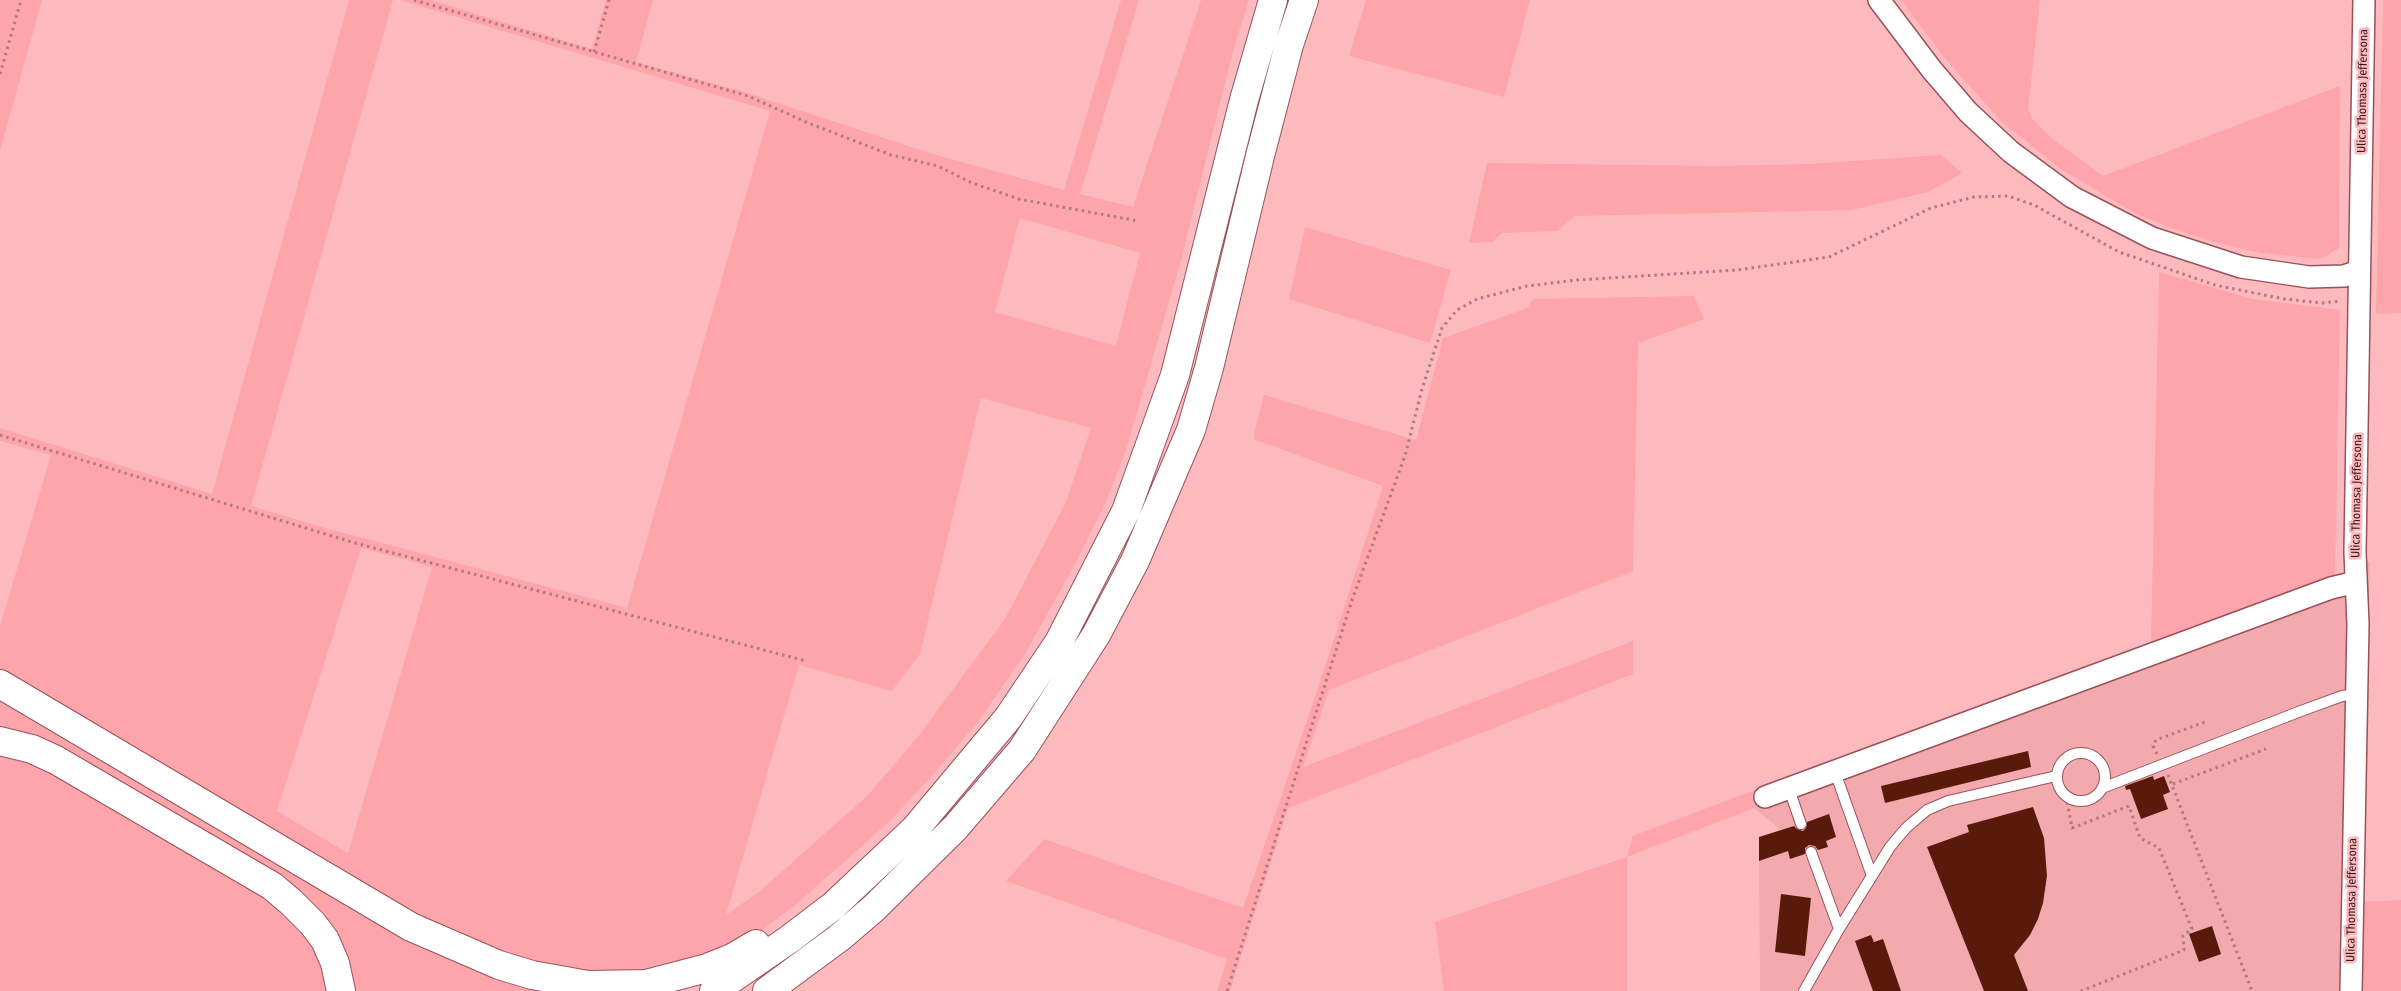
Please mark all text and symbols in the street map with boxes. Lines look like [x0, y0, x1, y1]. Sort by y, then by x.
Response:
street label: Ulica Thomasa Jeffersona [2355, 29, 2371, 153]
street label: Ulica Thomasa Jeffersona [2349, 434, 2365, 558]
street label: Ulica Thomasa Jeffersona [2344, 838, 2360, 962]

